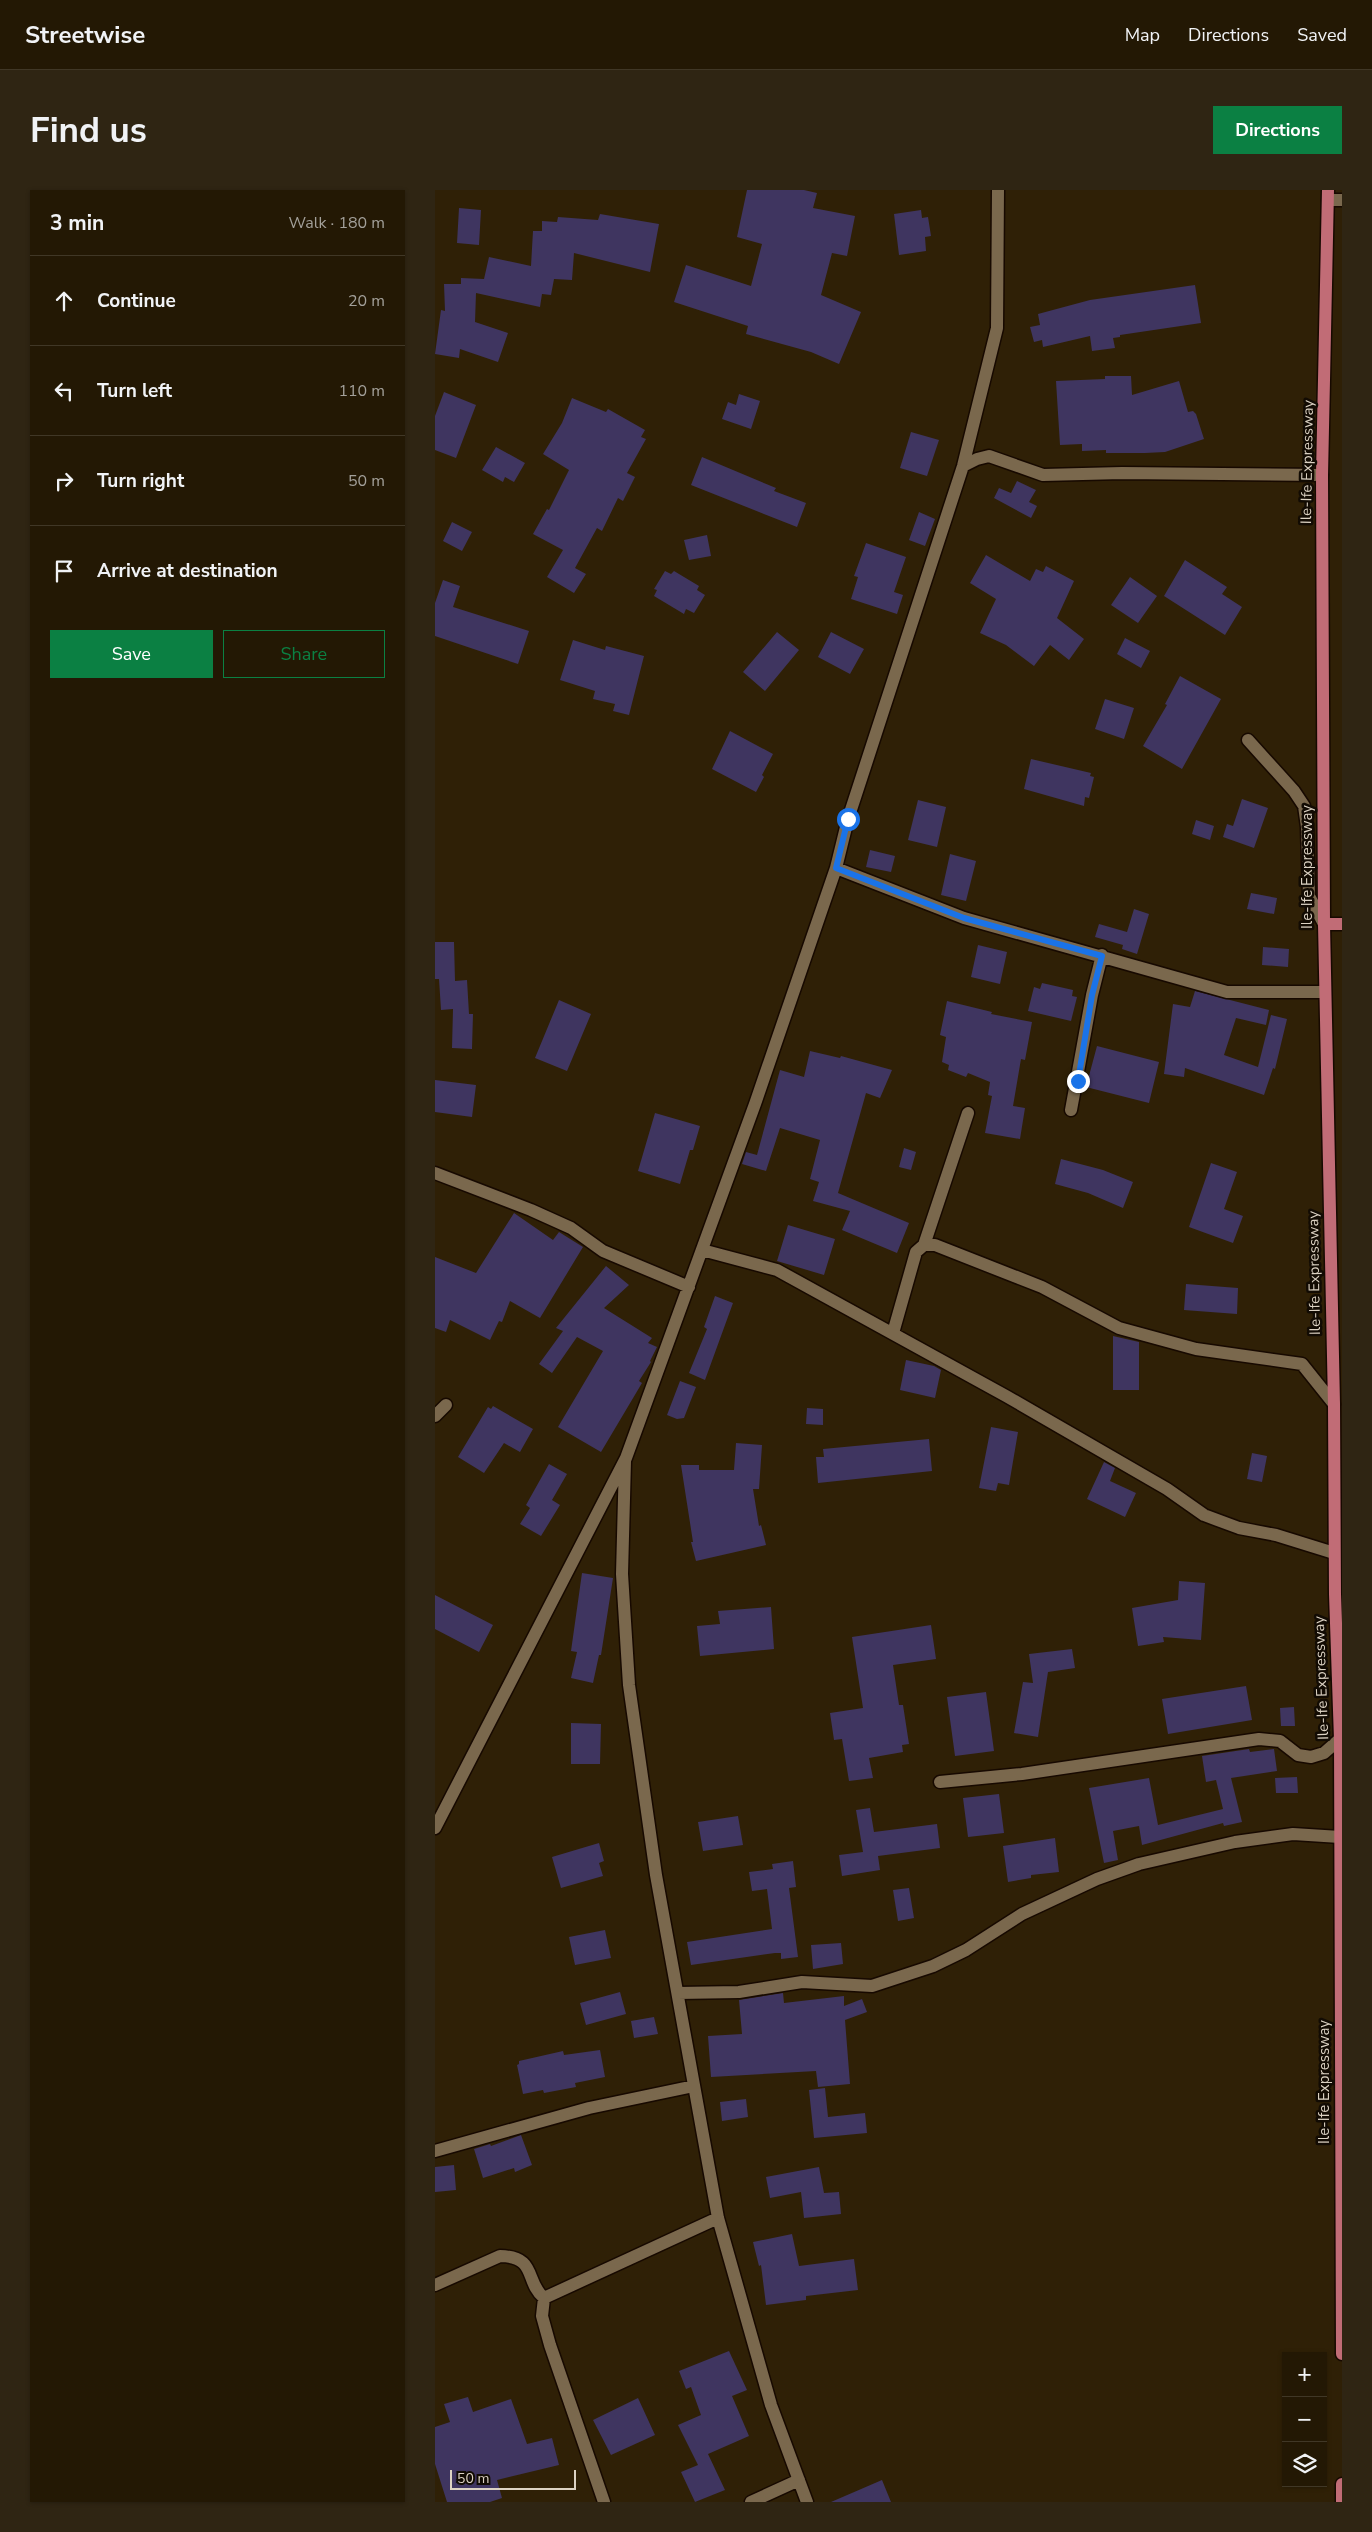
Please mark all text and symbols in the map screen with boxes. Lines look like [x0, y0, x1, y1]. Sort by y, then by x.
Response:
text: Streetwise [25, 19, 145, 51]
text: Map [1125, 23, 1160, 47]
text: Directions [1188, 23, 1269, 47]
text: Saved [1297, 23, 1347, 47]
button: Directions [1213, 106, 1342, 154]
text: Find us [30, 107, 147, 154]
text: 3 min [50, 209, 104, 237]
text: Walk · 180 m [289, 212, 385, 234]
icon: ahead [50, 287, 78, 315]
text: Continue [97, 288, 176, 314]
text: 20 m [348, 290, 385, 312]
icon: left [50, 377, 78, 405]
text: Turn left [97, 378, 172, 404]
text: 110 m [338, 380, 385, 402]
street label: Ile-Ife Expressway [1296, 399, 1318, 524]
icon: right [50, 467, 78, 495]
text: Turn right [97, 468, 184, 494]
text: 50 m [348, 470, 385, 492]
icon: arrive [50, 557, 78, 585]
text: Arrive at destination [97, 558, 278, 584]
button: Save [50, 630, 213, 678]
button: Share [223, 630, 385, 678]
street label: Ile-Ife Expressway [1297, 805, 1317, 929]
route start [837, 808, 860, 831]
route end [1067, 1070, 1090, 1093]
street label: Ile-Ife Expressway [1303, 1210, 1325, 1335]
street label: Ile-Ife Expressway [1309, 1615, 1333, 1740]
street label: Ile-Ife Expressway [1314, 2020, 1334, 2144]
map controls [1282, 2352, 1327, 2487]
button: + [1282, 2352, 1327, 2397]
button: − [1282, 2397, 1327, 2442]
button: layers [1282, 2442, 1327, 2487]
scale bar [450, 2467, 576, 2490]
text: 50 m [457, 2469, 489, 2488]

